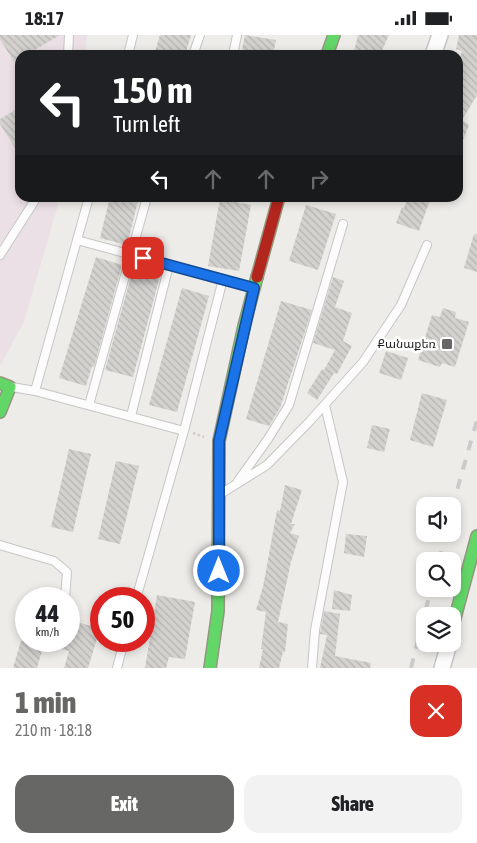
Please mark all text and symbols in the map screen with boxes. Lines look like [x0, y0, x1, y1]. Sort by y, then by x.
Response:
text: 18:17 [25, 7, 64, 29]
icon: left [30, 70, 95, 135]
text: 150 m [113, 70, 192, 110]
text: Turn left [113, 111, 180, 137]
icon: left [146, 165, 174, 193]
icon: ahead [199, 165, 227, 193]
icon: ahead [252, 165, 280, 193]
icon: right [305, 165, 333, 193]
pin [122, 237, 164, 279]
icon: arrive [129, 244, 157, 272]
place label: Քանաքեռ [378, 337, 437, 351]
marker: Քանաքեռ [440, 337, 454, 351]
map controls [416, 497, 461, 652]
button: sound [416, 497, 461, 542]
position arrow [192, 544, 244, 596]
button: search [416, 552, 461, 597]
speed limit sign: 50 [90, 587, 155, 652]
text: 44 [36, 599, 59, 627]
button: layers [416, 607, 461, 652]
text: km/h [36, 625, 59, 639]
text: 1 min [15, 685, 76, 719]
button: close [410, 685, 462, 737]
text: 210 m · 18:18 [15, 721, 92, 739]
button: Exit [15, 775, 234, 833]
button: Share [244, 775, 462, 833]

